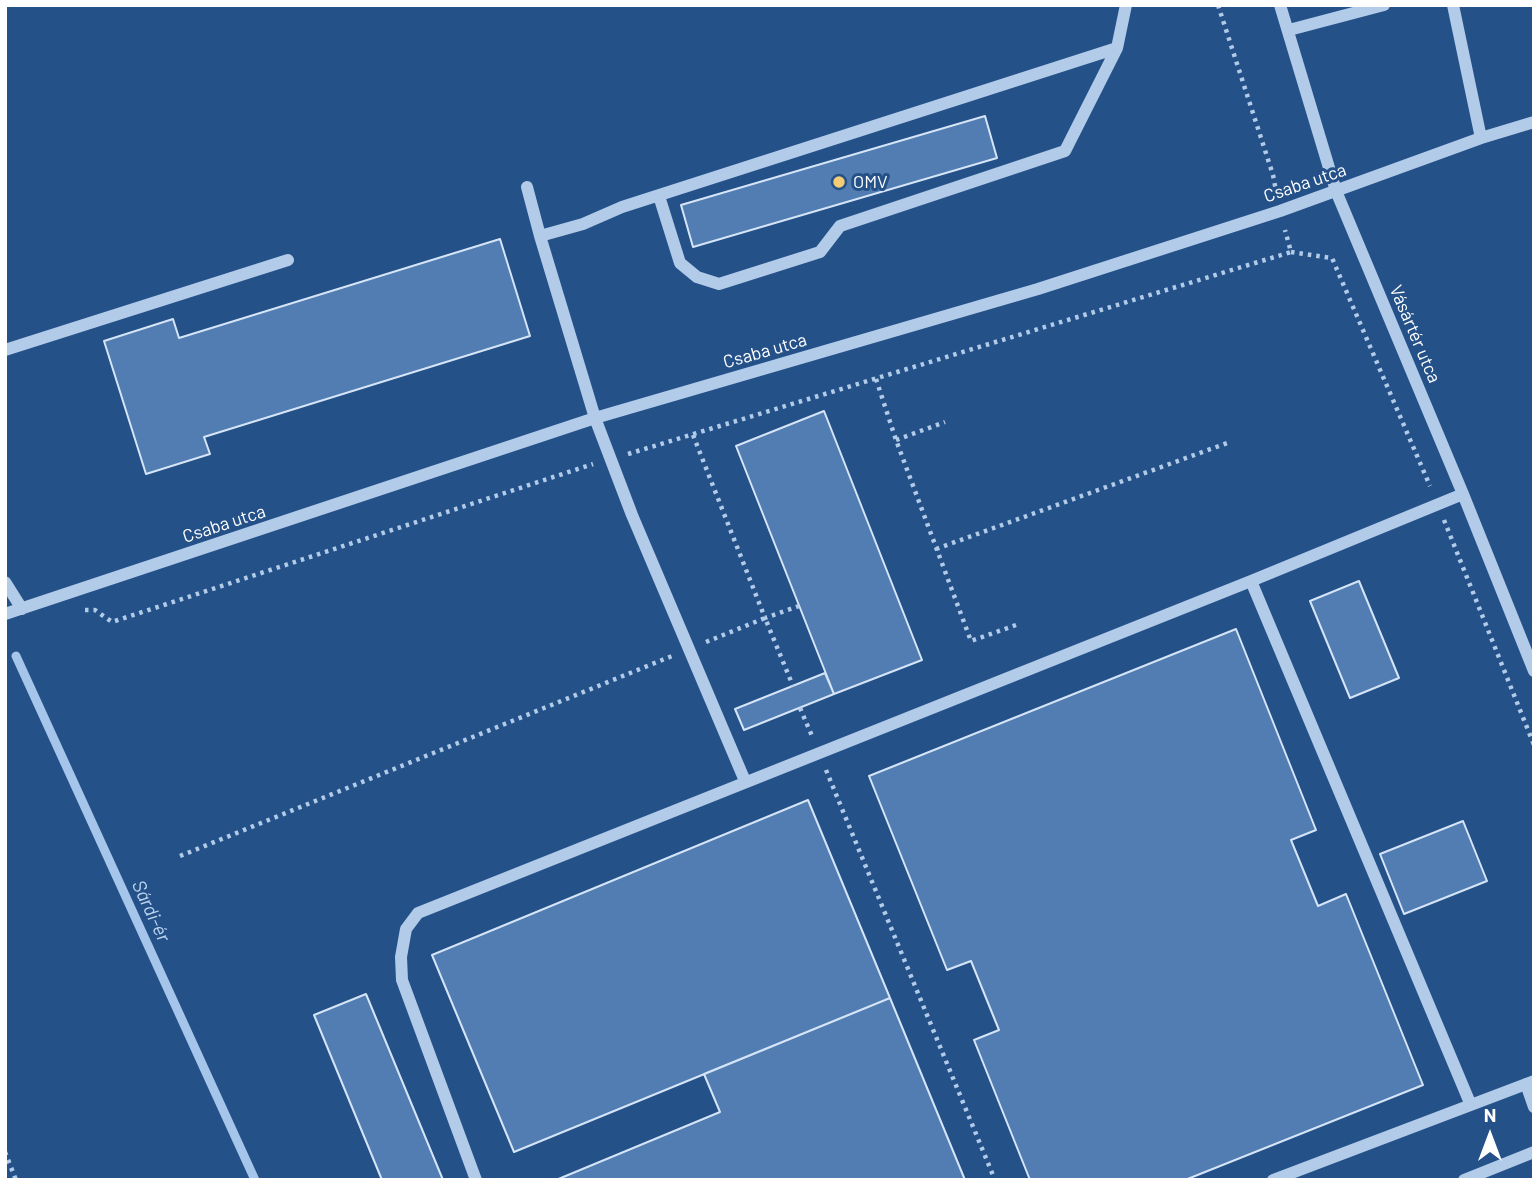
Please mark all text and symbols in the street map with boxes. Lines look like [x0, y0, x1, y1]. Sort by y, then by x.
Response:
street label: Csaba utca [1261, 159, 1349, 207]
place label: OMV [853, 171, 888, 193]
marker: OMV [831, 174, 847, 190]
street label: Vásártér utca [1385, 282, 1445, 386]
street label: Csaba utca [721, 329, 809, 373]
street label: Csaba utca [180, 500, 268, 548]
water label: Sárdi-ér [127, 877, 175, 945]
north arrow [1455, 1101, 1525, 1171]
text: N [1484, 1103, 1496, 1126]

